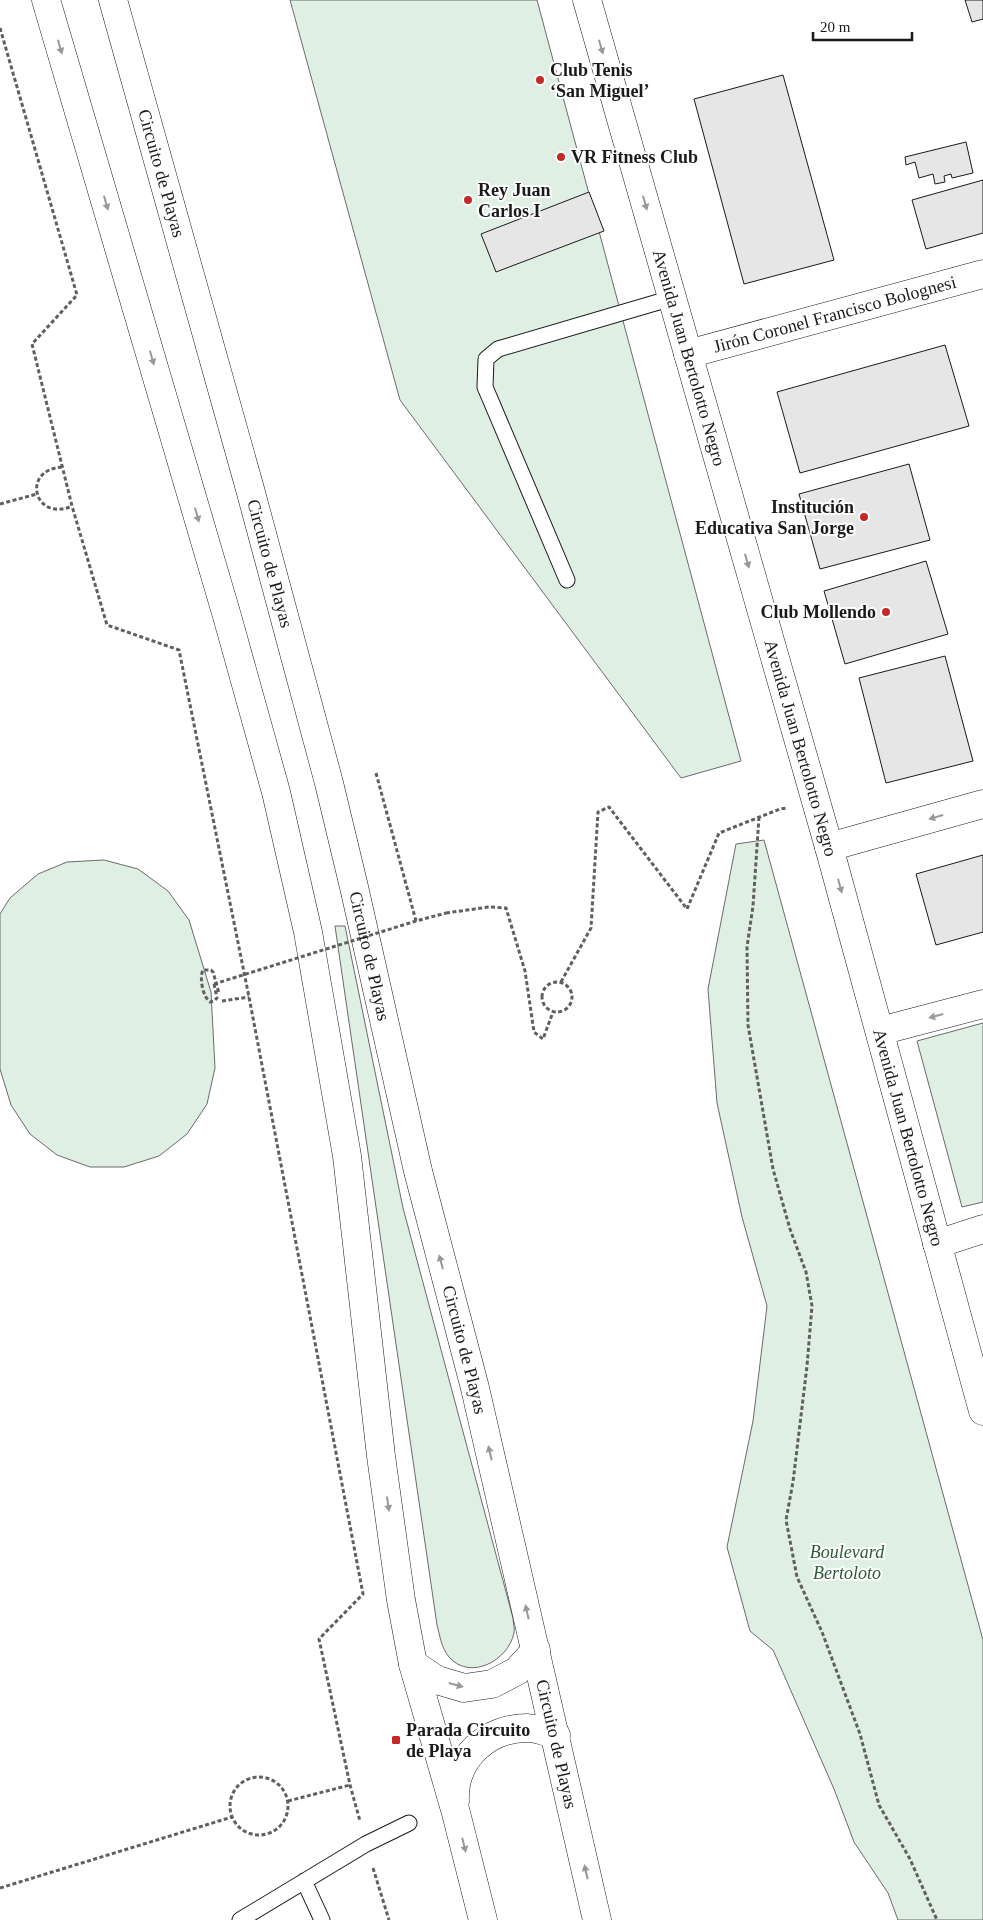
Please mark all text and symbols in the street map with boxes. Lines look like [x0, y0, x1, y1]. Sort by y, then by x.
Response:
scale bar [813, 10, 912, 42]
text: 20 m [820, 19, 851, 35]
one-way arrow [56, 39, 64, 54]
one-way arrow [597, 39, 605, 54]
place label: Club Tenis ‘San Miguel’ [550, 60, 650, 101]
marker: Club Tenis ‘San Miguel’ [534, 74, 546, 86]
street label: Circuito de Playas [134, 107, 189, 240]
place label: VR Fitness Club [571, 147, 698, 167]
marker: VR Fitness Club [555, 151, 567, 163]
place label: Rey Juan Carlos I [478, 180, 551, 221]
marker: Rey Juan Carlos I [462, 194, 474, 206]
one-way arrow [102, 195, 110, 210]
one-way arrow [642, 196, 650, 211]
street label: Avenida Juan Bertolotto Negro [649, 247, 730, 468]
street label: Jirón Coronel Francisco Bolognesi [711, 272, 958, 357]
one-way arrow [148, 351, 156, 366]
street label: Circuito de Playas [243, 497, 297, 630]
place label: Institución Educativa San Jorge [695, 497, 854, 538]
one-way arrow [194, 507, 202, 522]
marker: Institución Educativa San Jorge [858, 511, 870, 523]
one-way arrow [744, 554, 752, 569]
place label: Club Mollendo [760, 602, 876, 622]
marker: Club Mollendo [880, 606, 892, 618]
street label: Avenida Juan Bertolotto Negro [760, 637, 841, 859]
one-way arrow [929, 813, 944, 821]
one-way arrow [836, 878, 844, 894]
street label: Circuito de Playas [345, 889, 394, 1023]
one-way arrow [928, 1012, 943, 1020]
street label: Avenida Juan Bertolotto Negro [869, 1027, 947, 1248]
one-way arrow [437, 1254, 445, 1269]
street label: Circuito de Playas [438, 1283, 491, 1416]
one-way arrow [486, 1446, 494, 1461]
one-way arrow [384, 1497, 392, 1513]
park label: Boulevard Bertoloto [810, 1542, 885, 1583]
one-way arrow [523, 1604, 531, 1619]
street label: Circuito de Playas [532, 1677, 581, 1811]
one-way arrow [449, 1681, 464, 1689]
place label: Parada Circuito de Playa [406, 1720, 530, 1761]
marker: Parada Circuito de Playa [390, 1734, 402, 1746]
one-way arrow [460, 1838, 468, 1853]
one-way arrow [582, 1864, 590, 1880]

